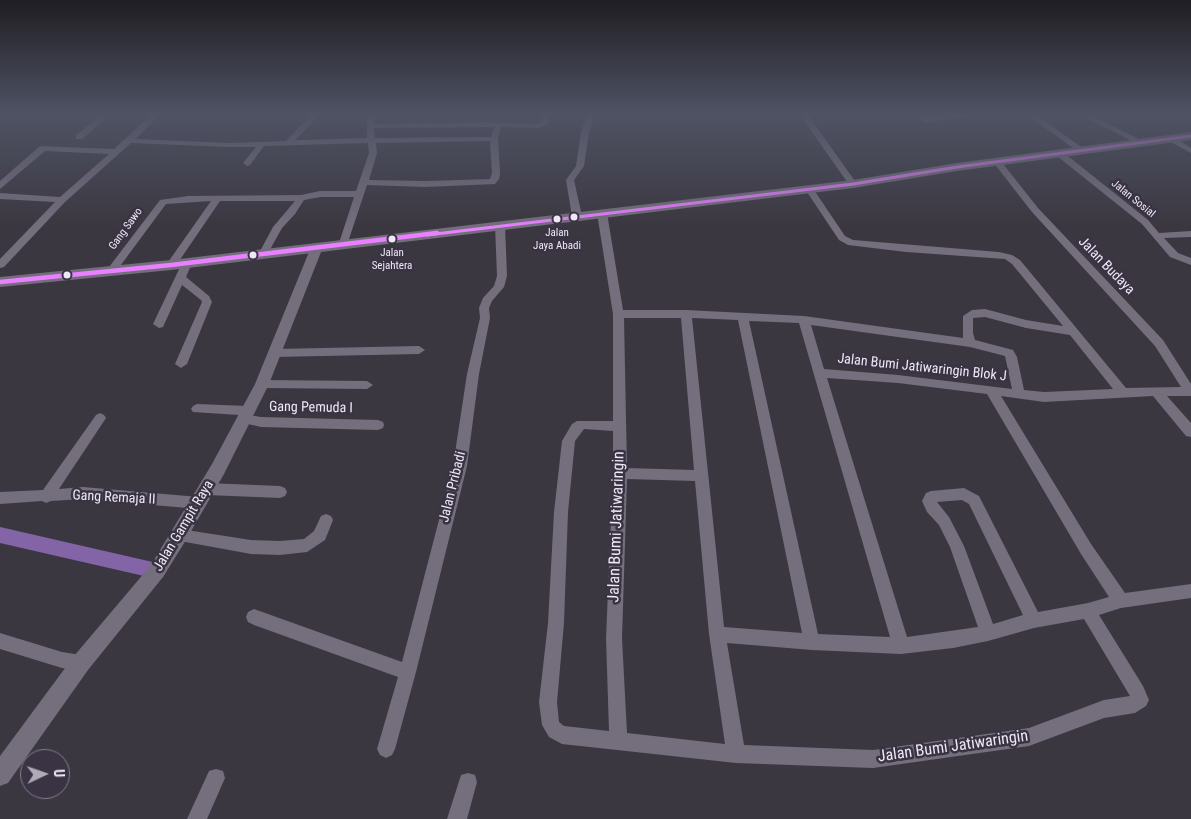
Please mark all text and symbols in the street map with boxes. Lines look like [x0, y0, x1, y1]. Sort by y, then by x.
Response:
street label: Jalan Sosial [1108, 177, 1158, 221]
street label: Gang Sawo [106, 205, 146, 253]
unlabelled marker [569, 212, 579, 222]
marker: Jalan Jaya Abadi [552, 214, 562, 224]
place label: Jalan Jaya Abadi [533, 226, 581, 252]
marker: Jalan Sejahtera [387, 234, 397, 244]
street label: Jalan Budaya [1074, 234, 1138, 298]
place label: Jalan Sejahtera [372, 246, 412, 272]
unlabelled marker [248, 250, 258, 260]
unlabelled marker [62, 270, 72, 280]
street label: Jalan Bumi Jatiwaringin Blok J [837, 351, 1007, 385]
street label: Gang Pemuda I [269, 399, 353, 417]
street label: Jalan Pribadi [436, 450, 470, 524]
street label: Jalan Bumi Jatiwaringin [605, 451, 629, 603]
street label: Jalan Gampit Raya [150, 478, 218, 574]
street label: Gang Remaja II [72, 487, 156, 509]
street label: Jalan Bumi Jatiwaringin [877, 727, 1029, 767]
north arrow [20, 749, 70, 799]
text: U [51, 769, 67, 778]

